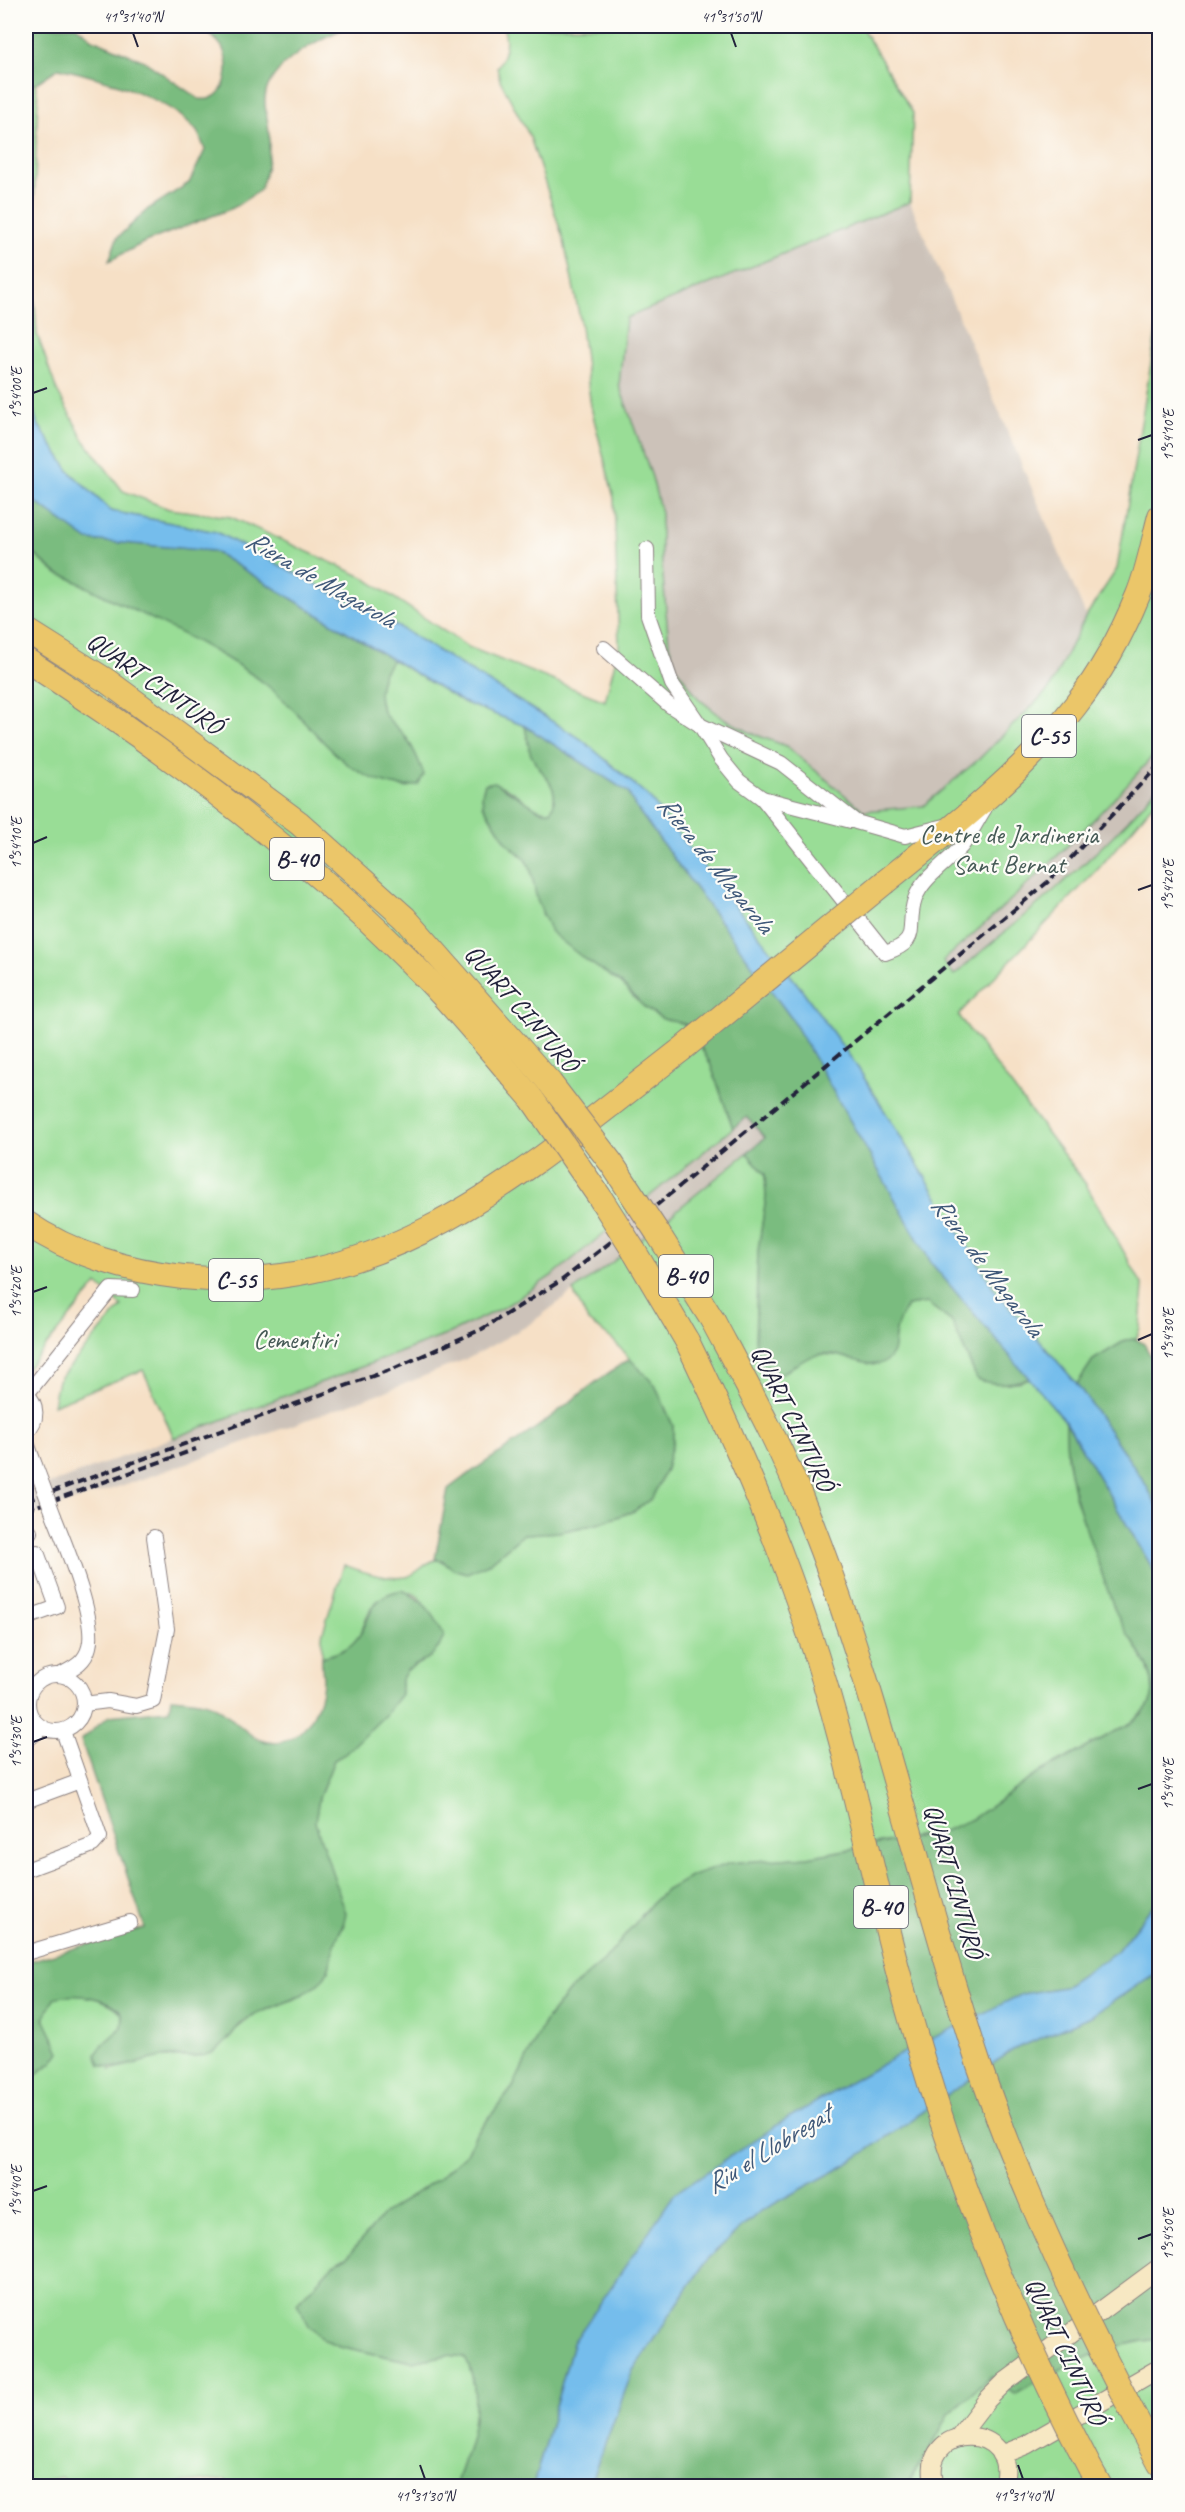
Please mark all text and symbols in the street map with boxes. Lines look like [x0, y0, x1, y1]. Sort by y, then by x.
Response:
text: 41°31'40"N [103, 8, 166, 27]
text: 41°31'50"N [701, 8, 764, 27]
text: 1°54'00"E [7, 365, 26, 419]
text: 1°54'10"E [1159, 407, 1178, 461]
water label: Riera de Magarola [240, 522, 404, 637]
street label: QUART CINTURÓ [81, 624, 232, 744]
road number: C-55 [1022, 715, 1076, 757]
water label: Riera de Magarola [650, 788, 783, 941]
text: 1°54'10"E [7, 815, 26, 869]
park label: Centre de Jardineria Sant Bernat [920, 818, 1100, 881]
road number: B-40 [270, 838, 324, 880]
text: 1°54'20"E [1159, 857, 1178, 911]
street label: QUART CINTURÓ [458, 937, 588, 1081]
water label: Riera de Magarola [924, 1189, 1053, 1345]
road number: B-40 [659, 1255, 713, 1297]
road number: C-55 [209, 1259, 263, 1301]
text: 1°54'20"E [7, 1264, 26, 1318]
text: 1°54'30"E [1159, 1306, 1178, 1360]
park label: Cementiri [253, 1323, 340, 1356]
street label: QUART CINTURÓ [743, 1340, 844, 1499]
text: 1°54'30"E [7, 1714, 26, 1768]
text: 1°54'40"E [1159, 1756, 1178, 1810]
street label: QUART CINTURÓ [916, 1800, 993, 1965]
road number: B-40 [854, 1886, 908, 1928]
water label: Riu el Llobregat [699, 2093, 843, 2201]
text: 1°54'40"E [7, 2163, 26, 2217]
text: 1°54'50"E [1159, 2206, 1178, 2260]
street label: QUART CINTURÓ [1018, 2272, 1116, 2433]
text: 41°31'30"N [395, 2487, 458, 2506]
text: 41°31'40"N [993, 2487, 1056, 2506]

